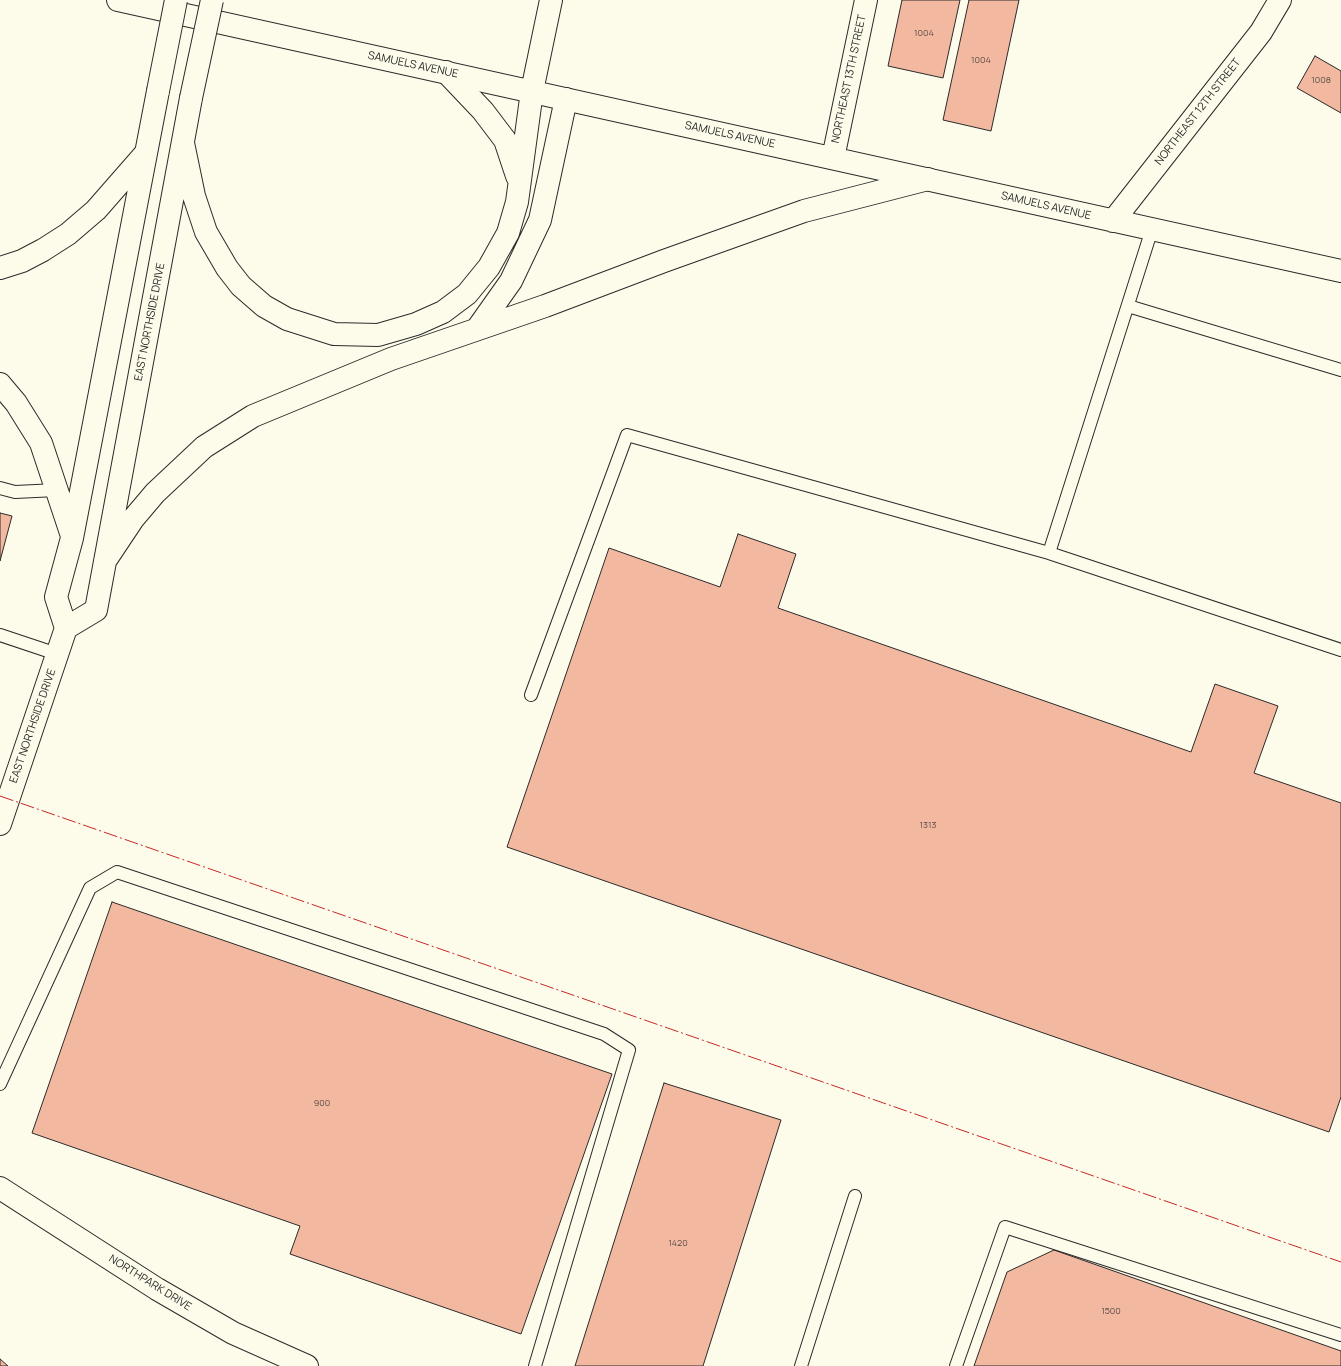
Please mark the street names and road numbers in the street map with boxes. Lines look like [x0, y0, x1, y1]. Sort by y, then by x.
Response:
street label: NORTHEAST 13TH STREET [829, 14, 869, 144]
street label: SAMUELS AVENUE [367, 49, 459, 81]
street label: NORTHEAST 12TH STREET [1152, 56, 1244, 168]
street label: SAMUELS AVENUE [684, 119, 776, 151]
street label: SAMUELS AVENUE [1000, 189, 1092, 223]
street label: EAST NORTHSIDE DRIVE [132, 262, 168, 382]
street label: EAST NORTHSIDE DRIVE [7, 667, 59, 785]
street label: NORTHPARK DRIVE [106, 1252, 194, 1314]

